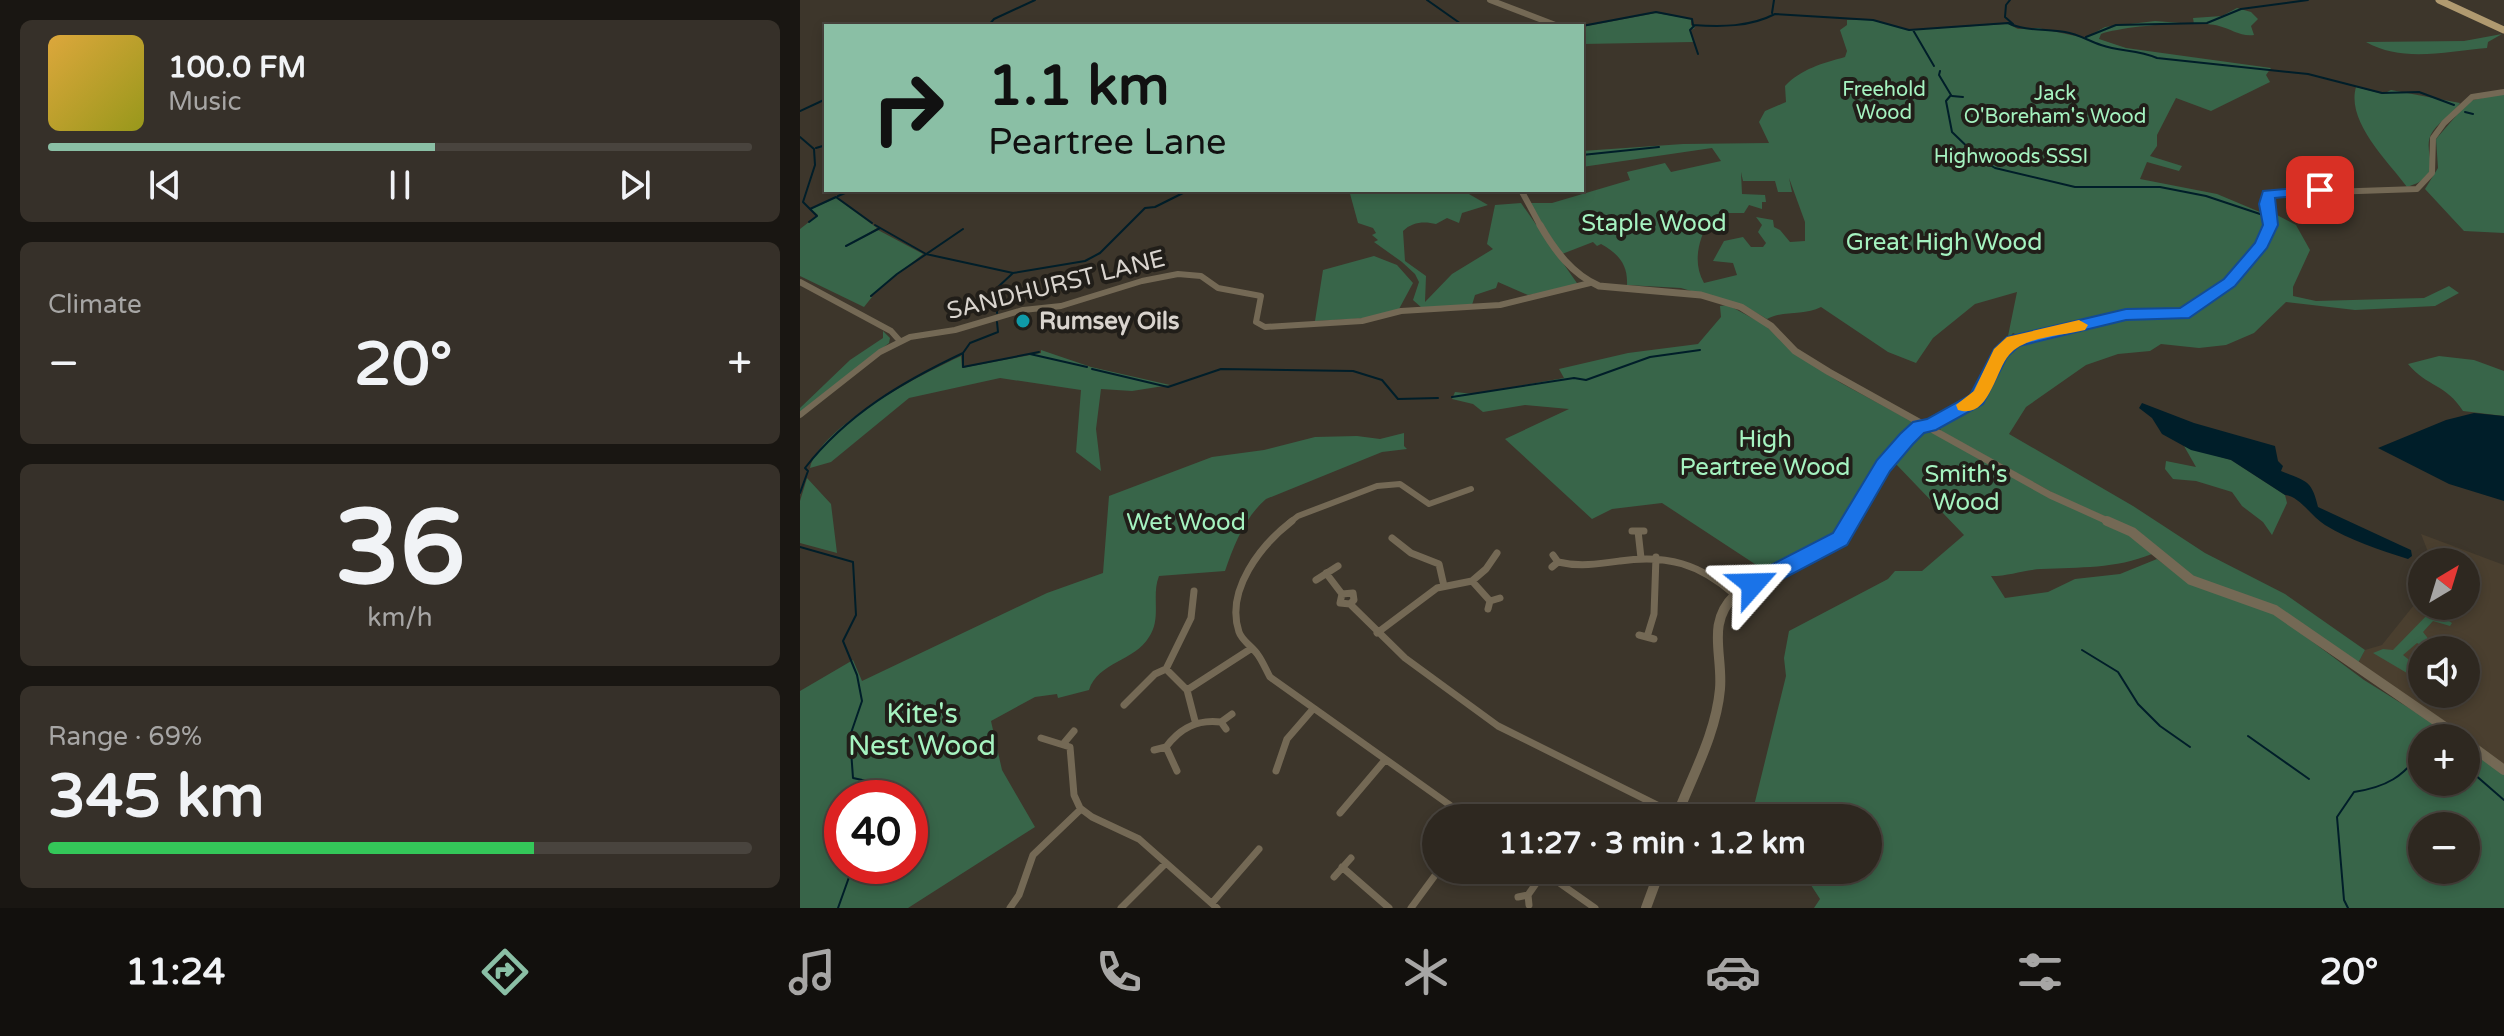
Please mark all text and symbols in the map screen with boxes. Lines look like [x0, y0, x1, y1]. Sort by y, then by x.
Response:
text: 100.0 FM [168, 49, 306, 86]
text: 1.1 km [988, 53, 1169, 120]
icon: right [856, 56, 960, 160]
park label: Freehold Wood [1842, 78, 1926, 125]
park label: Jack O'Boreham's Wood [1964, 82, 2146, 129]
text: Music [168, 86, 241, 117]
text: Peartree Lane [988, 121, 1226, 164]
park label: Highwoods SSSI [1934, 145, 2088, 169]
pin [2286, 156, 2354, 224]
icon: previous [143, 163, 187, 207]
icon: pause [378, 163, 422, 207]
icon: next [613, 163, 657, 207]
icon: arrive [2298, 168, 2342, 212]
park label: Staple Wood [1581, 209, 1727, 238]
park label: Great High Wood [1846, 228, 2042, 257]
street label: SANDHURST LANE [944, 244, 1168, 326]
text: Climate [48, 289, 142, 320]
place label: Rumsey Oils [1039, 307, 1180, 336]
marker: Rumsey Oils [1014, 312, 1032, 330]
text: 20° [354, 329, 452, 401]
text: − [48, 338, 79, 391]
text: + [727, 338, 752, 391]
park label: High Peartree Wood [1680, 425, 1850, 482]
park label: Smith's Wood [1924, 460, 2008, 517]
text: 36 [335, 487, 465, 612]
park label: Wet Wood [1126, 508, 1246, 537]
position arrow [1711, 542, 1795, 626]
north arrow [2408, 548, 2480, 620]
map controls [2408, 548, 2480, 884]
text: km/h [367, 602, 433, 633]
button: sound [2408, 636, 2480, 708]
park label: Kite's Nest Wood [848, 697, 996, 763]
text: Range · 69% [48, 721, 202, 752]
button: + [2408, 724, 2480, 796]
text: 345 km [48, 761, 264, 833]
speed limit sign: 40 [824, 780, 928, 884]
button: − [2408, 812, 2480, 884]
text: 11:27 · 3 min · 1.2 km [1498, 825, 1806, 862]
icon: directions [477, 944, 533, 1000]
icon: music [784, 944, 840, 1000]
icon: phone [1091, 944, 1147, 1000]
icon: climate [1398, 944, 1454, 1000]
icon: car [1705, 944, 1761, 1000]
icon: filters [2012, 944, 2068, 1000]
text: 11:24 [126, 951, 225, 994]
text: 20° [2320, 951, 2378, 994]

